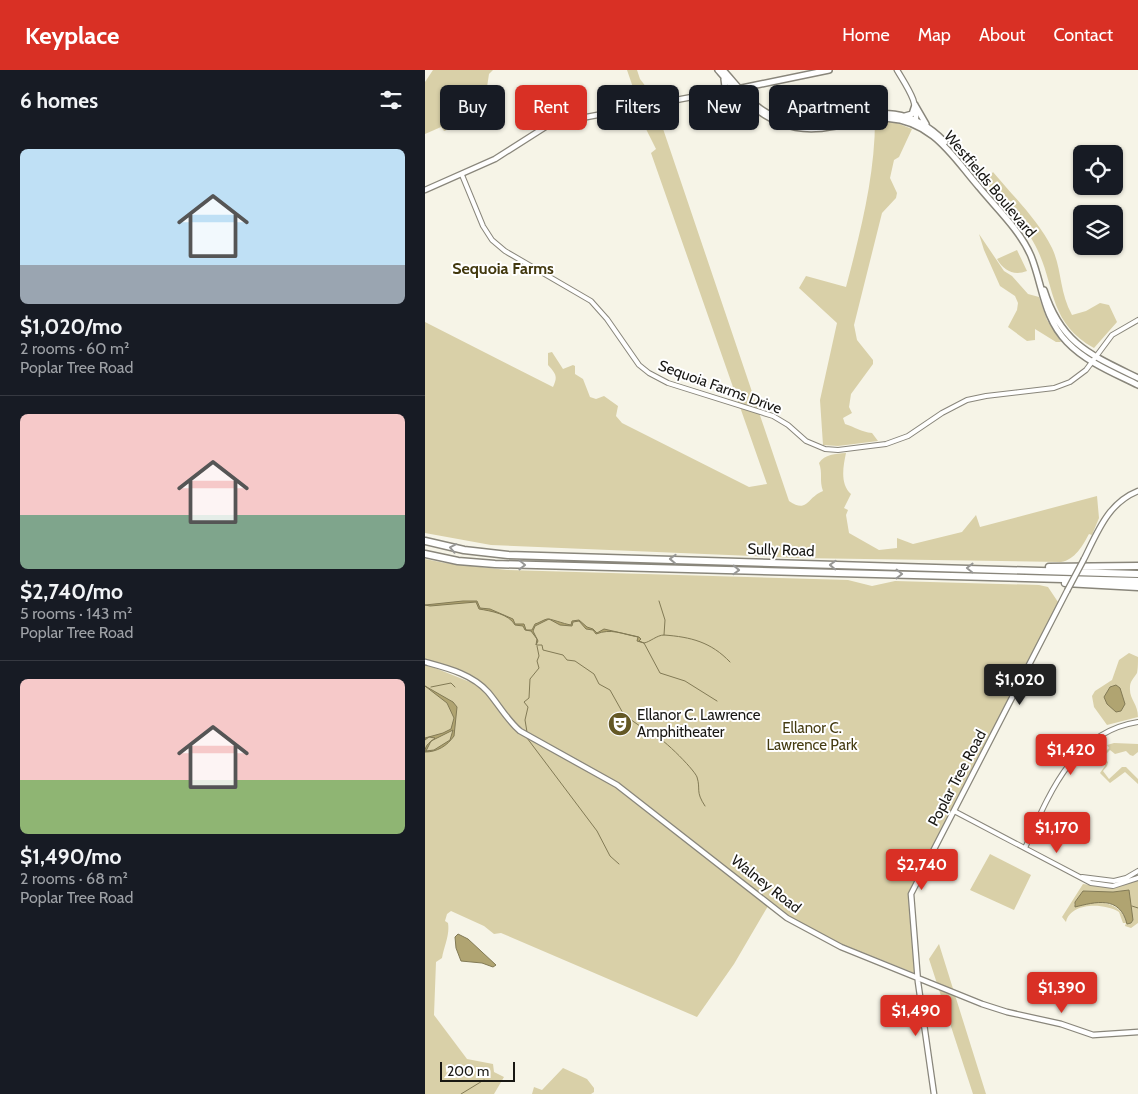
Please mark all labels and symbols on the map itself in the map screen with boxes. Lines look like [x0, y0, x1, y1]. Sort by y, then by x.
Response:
street label: Westfields Boulevard [940, 127, 1040, 241]
district label: Sequoia Farms [452, 259, 554, 278]
street label: Sequoia Farms Drive [656, 356, 784, 418]
street label: Sully Road [747, 540, 815, 560]
one-way arrow [449, 543, 457, 553]
one-way arrow [668, 554, 676, 564]
one-way arrow [518, 559, 526, 570]
one-way arrow [829, 559, 837, 570]
one-way arrow [966, 563, 974, 573]
one-way arrow [733, 565, 741, 575]
one-way arrow [895, 569, 903, 580]
pin: $1,020 [979, 664, 1061, 706]
place label: Ellanor C. Lawrence Amphitheater [637, 706, 761, 741]
theatre icon: Ellanor C. Lawrence Amphitheater [607, 711, 633, 737]
park label: Ellanor C. Lawrence Park [767, 719, 858, 754]
street label: Poplar Tree Road [924, 727, 990, 829]
pin: $1,420 [1030, 734, 1112, 776]
pin: $1,170 [1016, 812, 1098, 854]
pin: $2,740 [881, 848, 963, 891]
street label: Walney Road [727, 851, 805, 917]
pin: $1,390 [1021, 972, 1103, 1014]
pin: $1,490 [875, 994, 957, 1037]
scale bar [440, 1059, 515, 1082]

